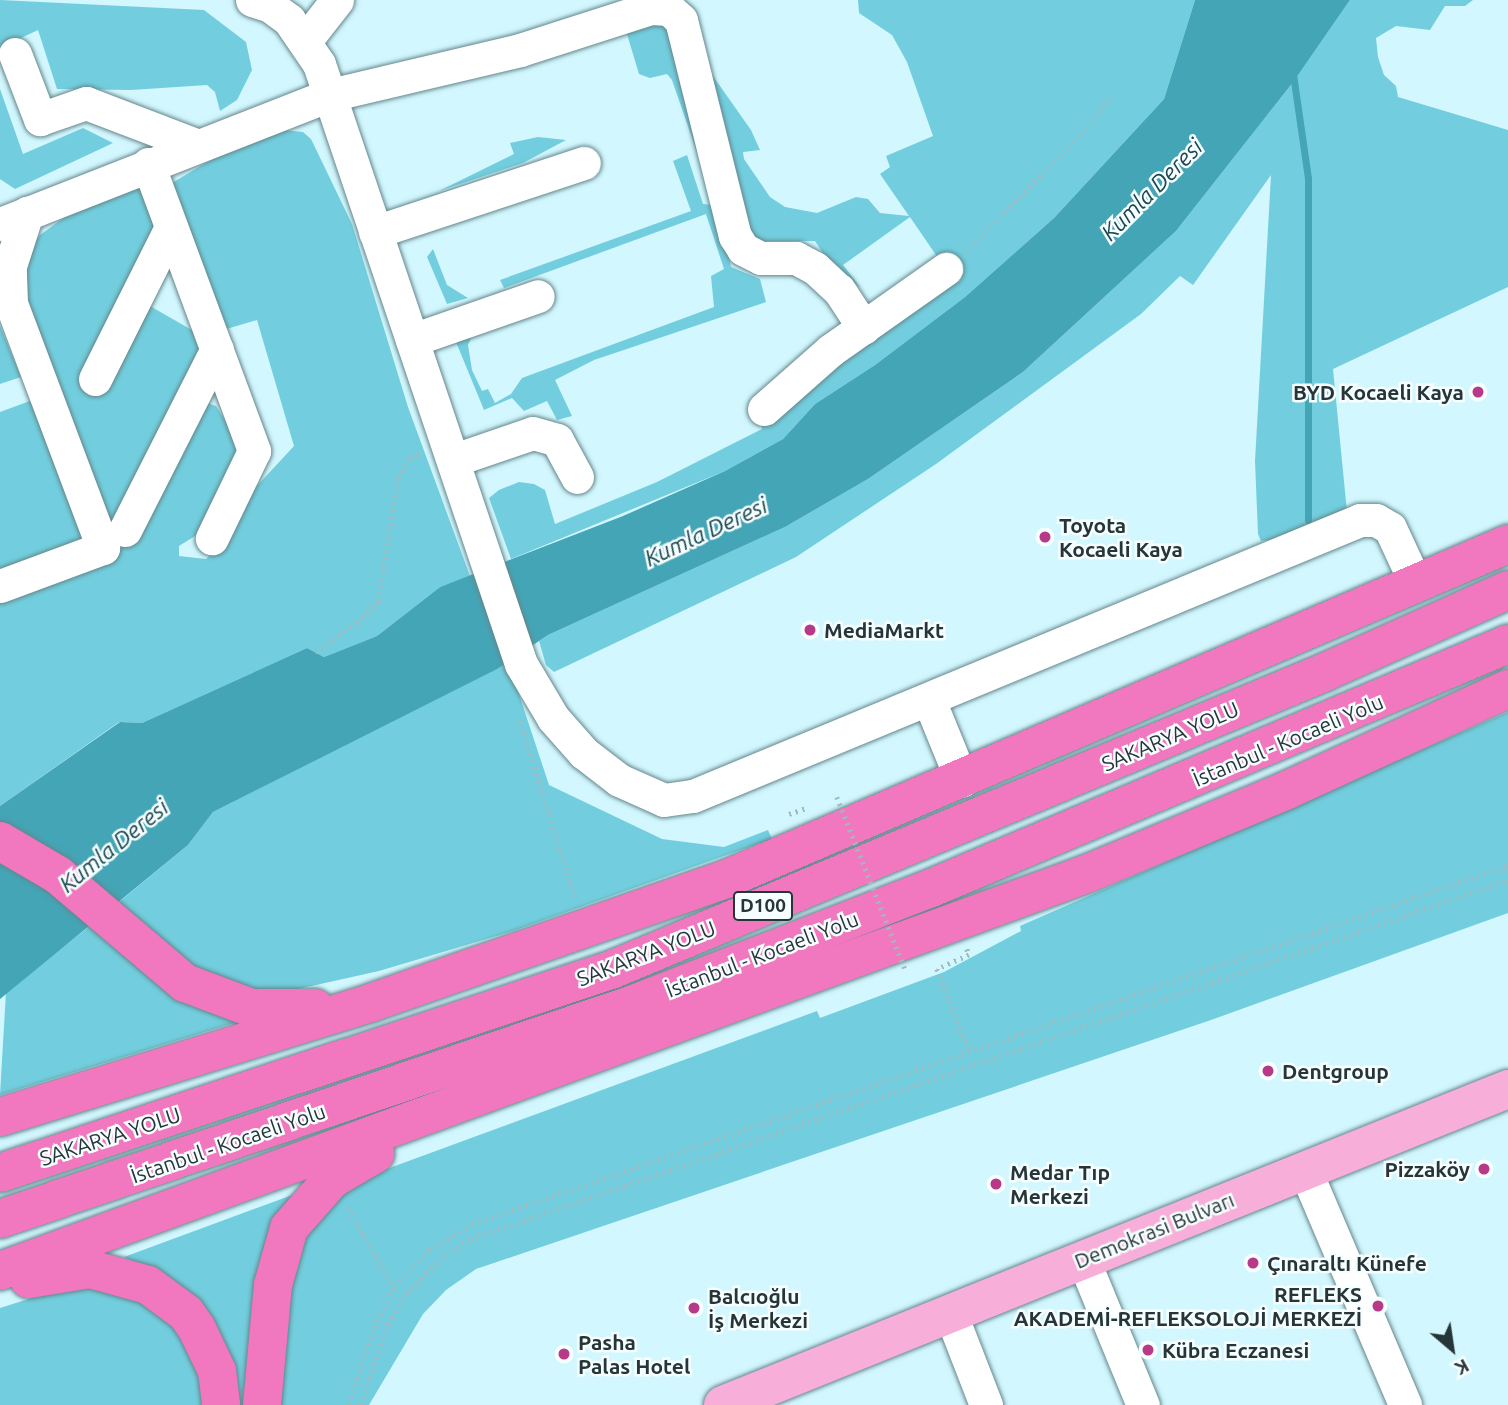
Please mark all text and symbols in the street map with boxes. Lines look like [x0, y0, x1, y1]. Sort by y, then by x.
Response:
water label: Kumla Deresi [1095, 133, 1209, 247]
place label: BYD Kocaeli Kaya [1293, 379, 1464, 405]
marker: BYD Kocaeli Kaya [1470, 384, 1486, 400]
water label: Kumla Deresi [640, 492, 772, 572]
place label: Toyota Kocaeli Kaya [1059, 512, 1183, 562]
marker: Toyota Kocaeli Kaya [1037, 529, 1053, 545]
place label: MediaMarkt [824, 617, 944, 643]
marker: MediaMarkt [802, 622, 818, 638]
street label: İstanbul - Kocaeli Yolu [1189, 688, 1387, 792]
street label: SAKARYA YOLU [1098, 696, 1242, 776]
water label: Kumla Deresi [54, 794, 174, 898]
road number: D100 [732, 890, 794, 922]
street label: İstanbul - Kocaeli Yolu [662, 906, 862, 1002]
street label: SAKARYA YOLU [573, 915, 719, 991]
place label: Dentgroup [1282, 1058, 1389, 1084]
marker: Dentgroup [1260, 1063, 1276, 1079]
street label: İstanbul - Kocaeli Yolu [127, 1098, 329, 1188]
street label: SAKARYA YOLU [36, 1101, 184, 1171]
place label: Pizzaköy [1384, 1156, 1470, 1182]
place label: Medar Tıp Merkezi [1010, 1159, 1110, 1209]
marker: Pizzaköy [1476, 1161, 1492, 1177]
marker: Medar Tıp Merkezi [988, 1176, 1004, 1192]
street label: Demokrasi Bulvarı [1070, 1186, 1238, 1274]
place label: Çınaraltı Künefe [1267, 1250, 1427, 1276]
marker: Çınaraltı Künefe [1245, 1255, 1261, 1271]
place label: REFLEKS AKADEMİ-REFLEKSOLOJİ MERKEZİ [1014, 1281, 1362, 1331]
place label: Balcıoğlu İş Merkezi [708, 1283, 808, 1333]
marker: REFLEKS AKADEMİ-REFLEKSOLOJİ MERKEZİ [1368, 1296, 1388, 1316]
marker: Balcıoğlu İş Merkezi [686, 1300, 702, 1316]
north arrow [1417, 1314, 1487, 1384]
place label: Pasha Palas Hotel [578, 1329, 690, 1379]
place label: Kübra Eczanesi [1162, 1337, 1309, 1363]
marker: Kübra Eczanesi [1140, 1342, 1156, 1358]
marker: Pasha Palas Hotel [556, 1346, 572, 1362]
text: K [1451, 1355, 1473, 1380]

